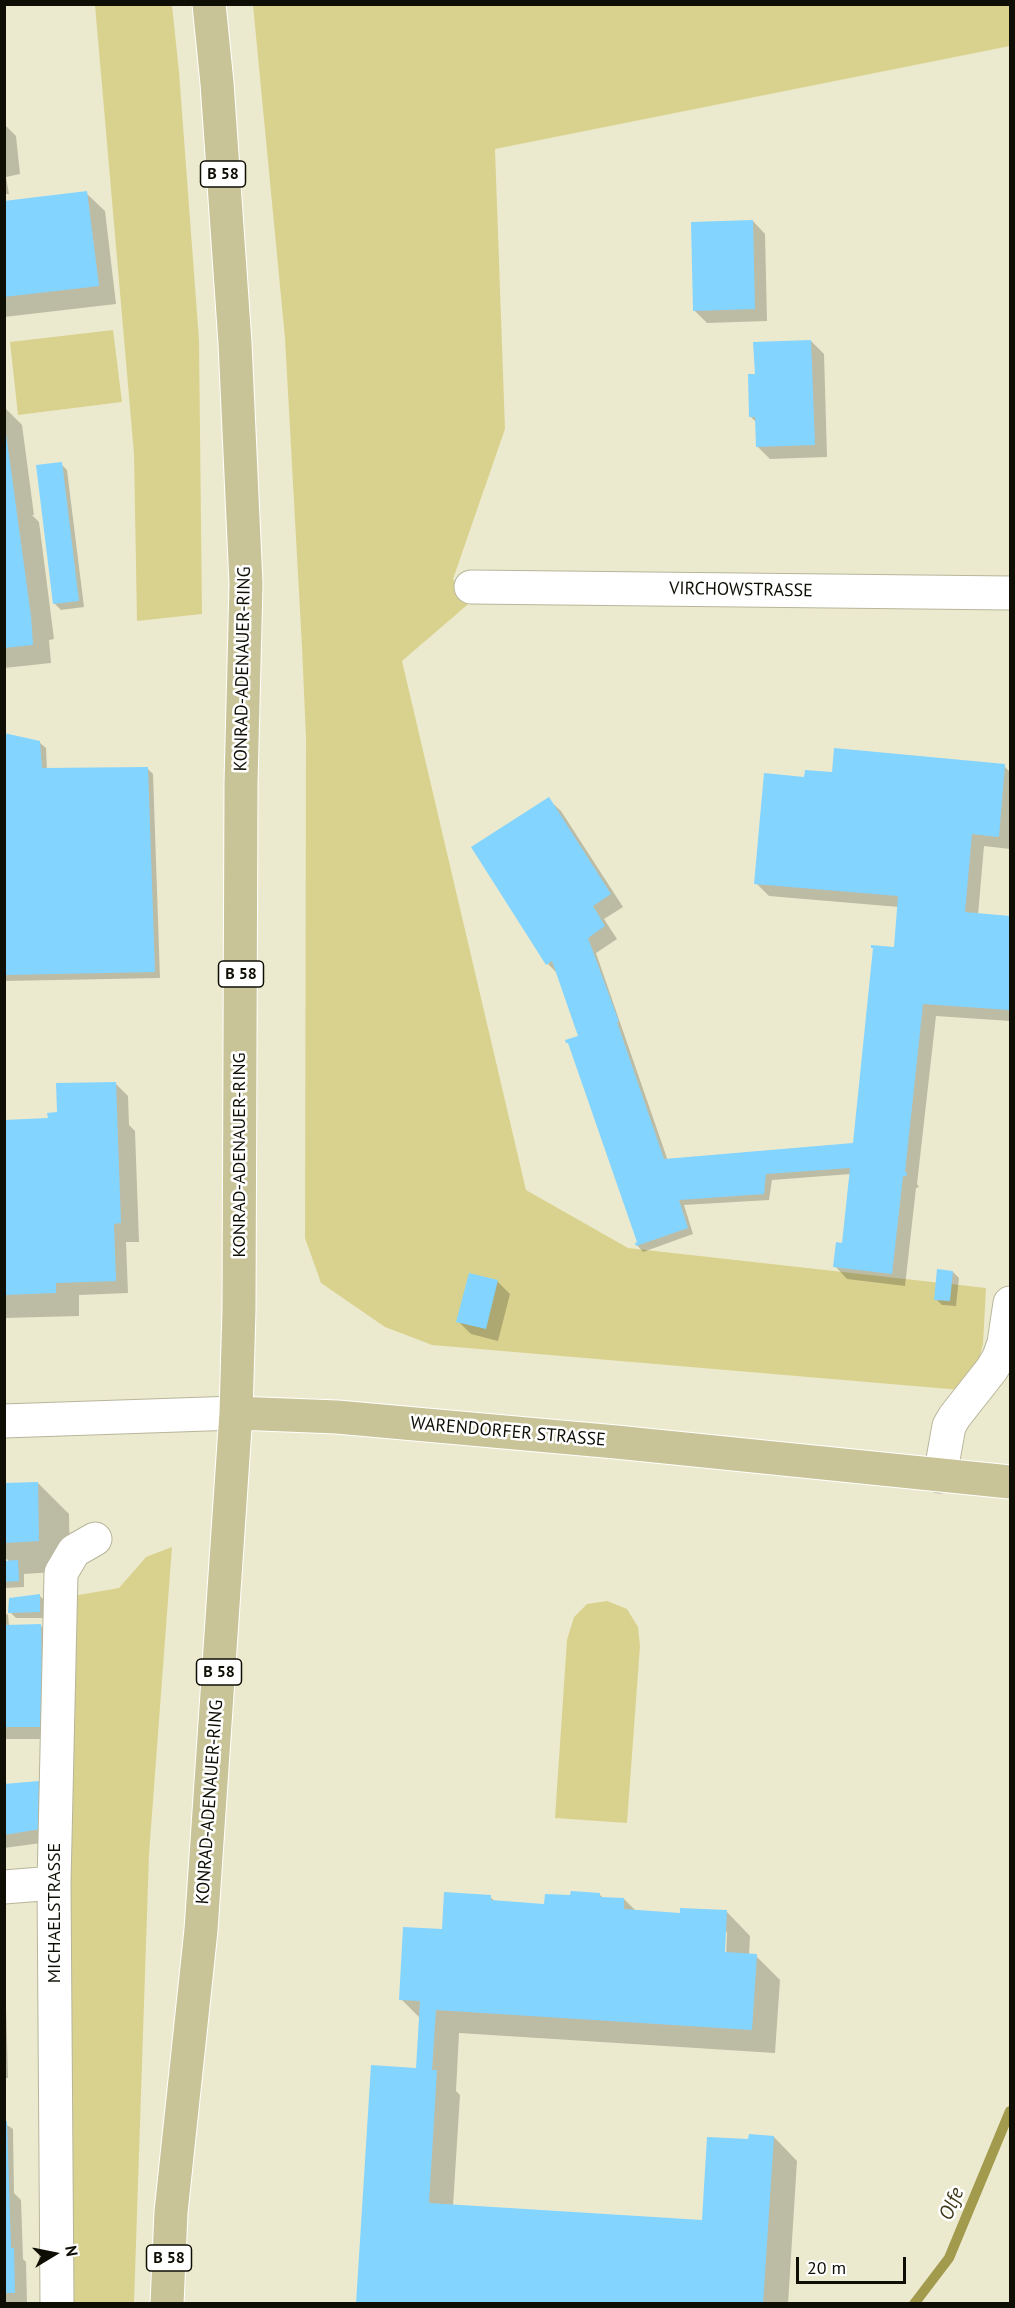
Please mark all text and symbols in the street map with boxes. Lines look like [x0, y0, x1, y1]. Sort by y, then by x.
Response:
road number: B 58 [200, 161, 246, 187]
street label: KONRAD-ADENAUER-RING [230, 566, 256, 772]
street label: VIRCHOWSTRASSE [669, 578, 813, 602]
road number: B 58 [218, 961, 264, 987]
street label: KONRAD-ADENAUER-RING [229, 1052, 251, 1258]
street label: WARENDORFER STRASSE [410, 1413, 606, 1451]
road number: B 58 [196, 1659, 242, 1685]
street label: KONRAD-ADENAUER-RING [192, 1699, 228, 1905]
street label: MICHAELSTRASSE [44, 1843, 66, 1983]
water label: Olfe [934, 2184, 970, 2224]
north arrow [24, 2224, 84, 2284]
text: N [61, 2244, 82, 2258]
road number: B 58 [146, 2245, 192, 2271]
scale bar [799, 2245, 908, 2283]
text: 20 m [807, 2256, 846, 2279]

